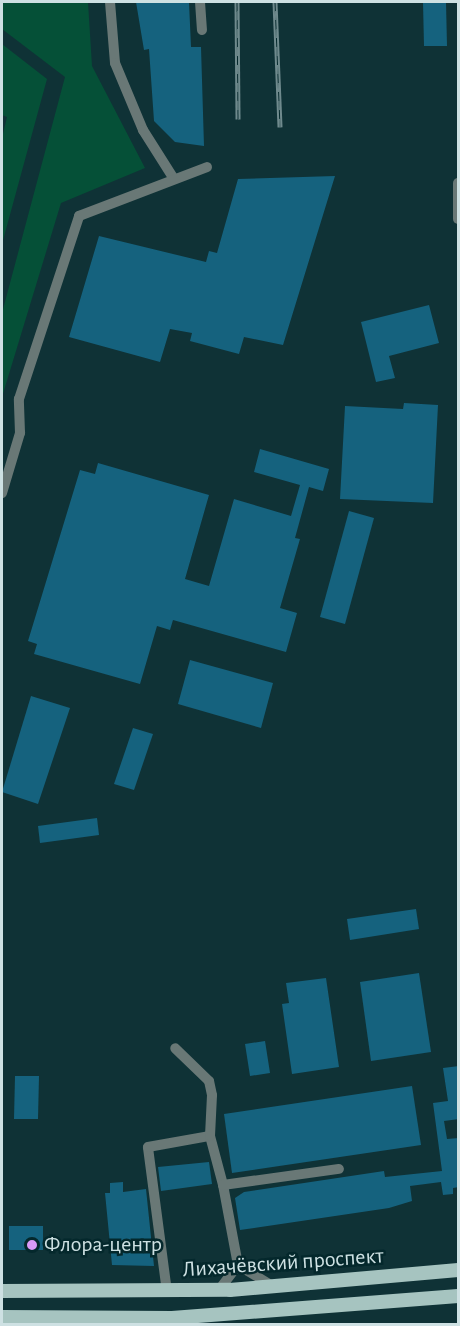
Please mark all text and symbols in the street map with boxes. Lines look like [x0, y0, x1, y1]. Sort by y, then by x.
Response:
place label: Флора-центр [44, 1232, 162, 1258]
marker: Флора-центр [25, 1238, 39, 1252]
street label: Лихачёвский проспект [182, 1243, 384, 1283]

